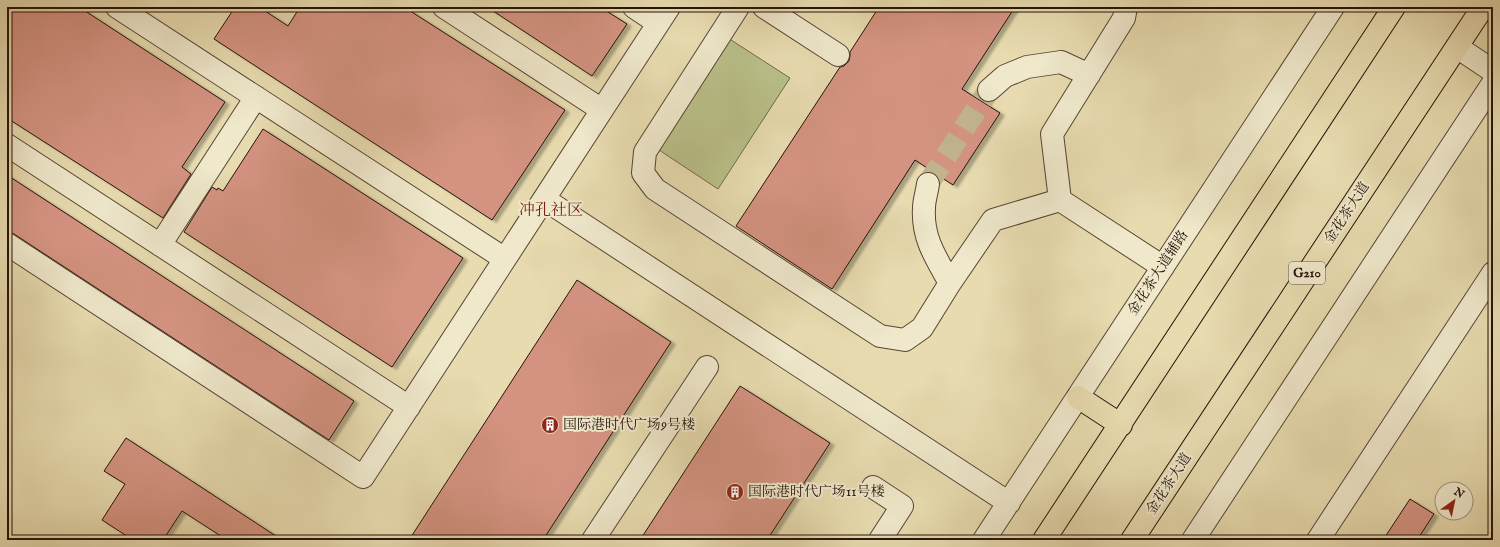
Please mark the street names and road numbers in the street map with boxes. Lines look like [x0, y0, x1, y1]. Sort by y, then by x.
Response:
street label: 金花茶大道 [1320, 179, 1374, 247]
street label: 金花茶大道辅路 [1124, 227, 1192, 319]
road number: G210 [1289, 262, 1325, 284]
street label: 金花茶大道 [1142, 450, 1196, 518]

